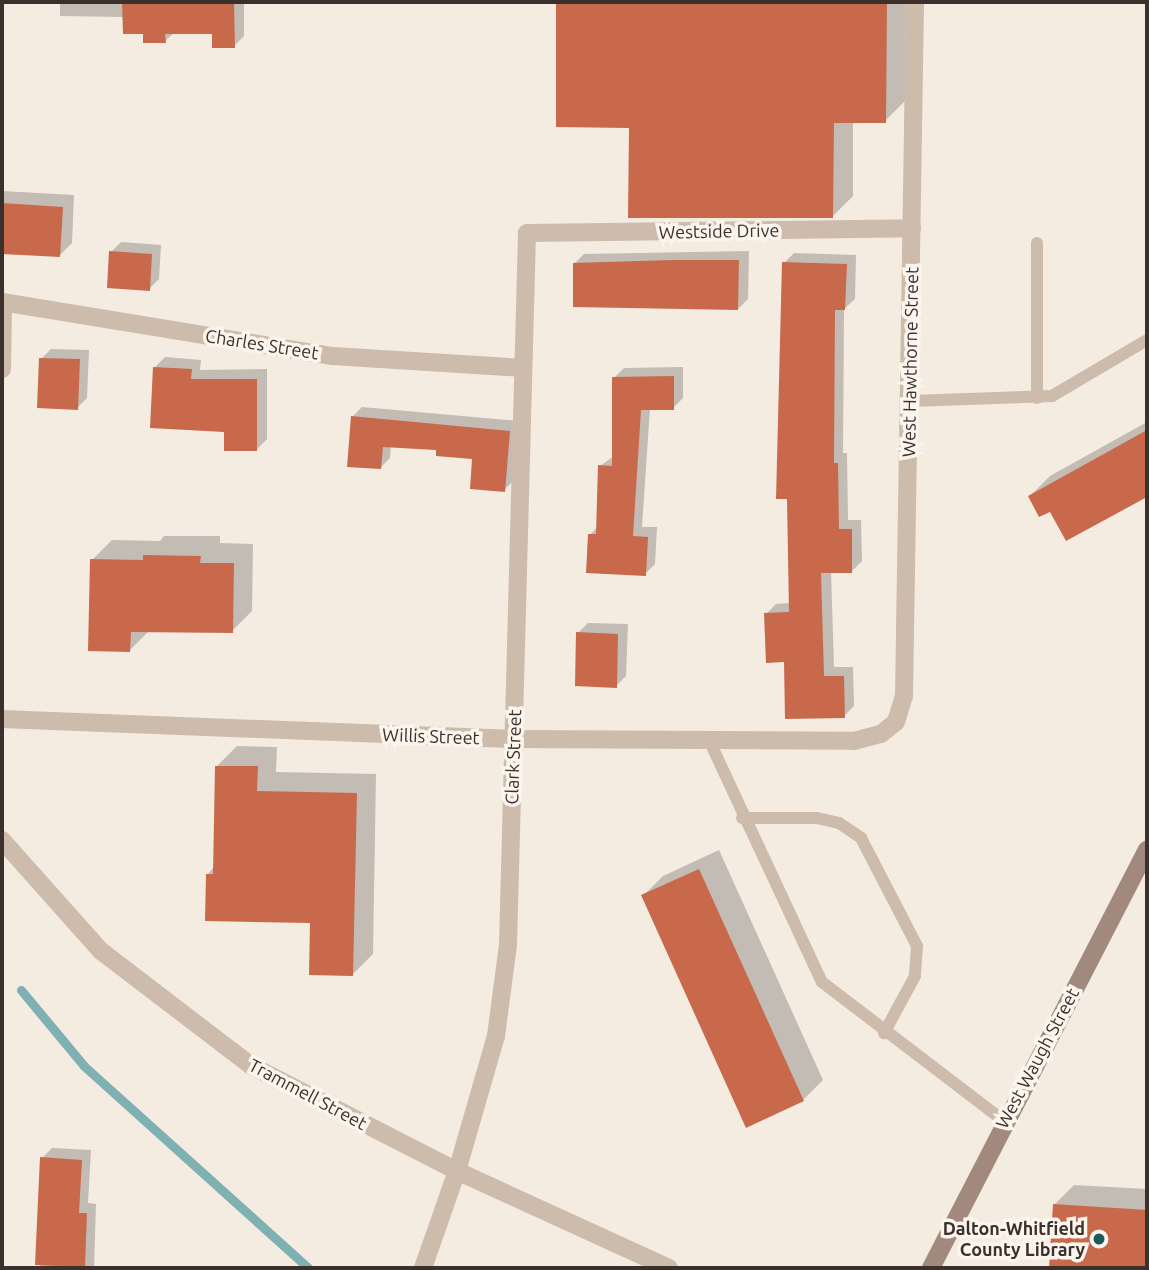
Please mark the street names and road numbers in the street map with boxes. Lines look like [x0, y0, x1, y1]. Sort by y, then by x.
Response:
street label: Westside Drive [659, 219, 779, 243]
street label: West Hawthorne Street [898, 267, 922, 457]
street label: Charles Street [204, 324, 320, 364]
street label: Clark Street [501, 709, 525, 805]
street label: Willis Street [382, 724, 480, 748]
street label: West Waugh Street [991, 984, 1083, 1132]
street label: Trammell Street [245, 1054, 371, 1134]

